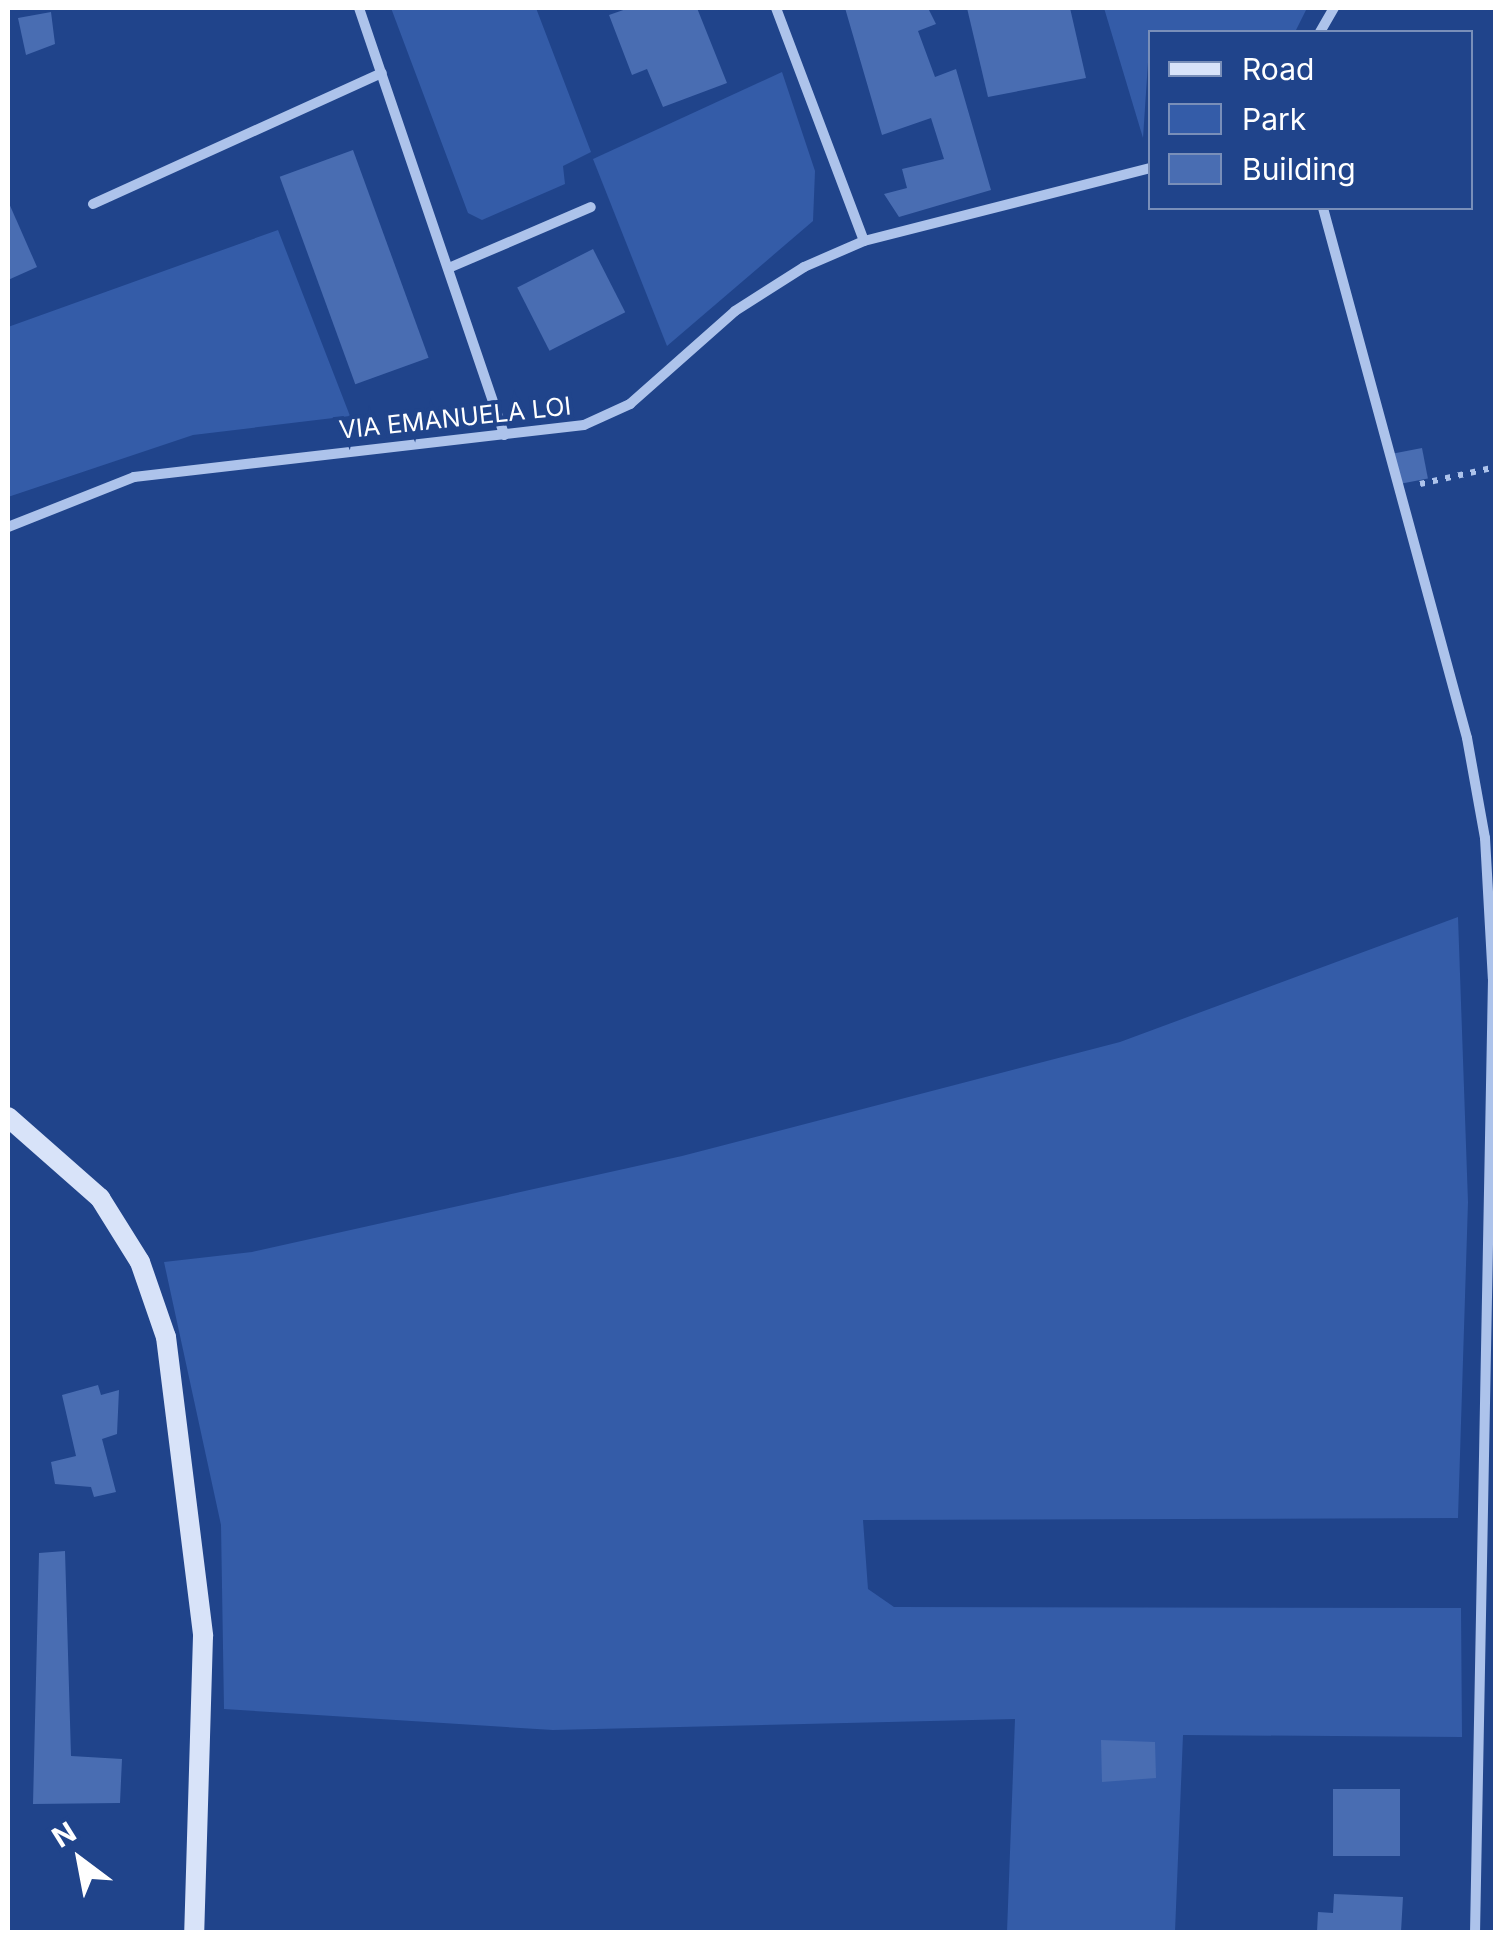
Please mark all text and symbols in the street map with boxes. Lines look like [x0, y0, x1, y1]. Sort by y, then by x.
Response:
legend [1148, 30, 1473, 210]
text: Road [1242, 51, 1314, 87]
text: Park [1242, 101, 1306, 137]
text: Building [1242, 151, 1356, 187]
street label: VIA EMANUELA LOI [337, 391, 573, 445]
north arrow [30, 1810, 130, 1910]
text: N [46, 1814, 82, 1855]

